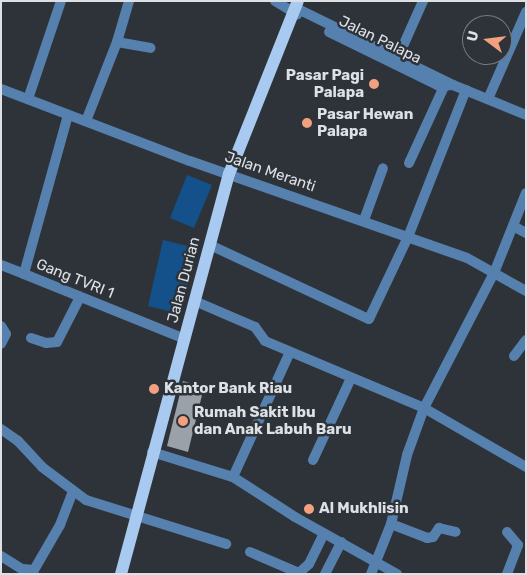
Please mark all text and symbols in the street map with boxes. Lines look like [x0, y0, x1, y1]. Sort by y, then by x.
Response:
street label: Jalan Palapa [336, 12, 424, 68]
north arrow [462, 15, 512, 65]
text: U [463, 29, 483, 43]
place label: Pasar Pagi Palapa [285, 66, 364, 101]
marker: Pasar Pagi Palapa [368, 78, 380, 90]
place label: Pasar Hewan Palapa [317, 105, 414, 140]
marker: Pasar Hewan Palapa [301, 117, 313, 129]
street label: Jalan Meranti [222, 148, 318, 196]
street label: Jalan Durian [164, 235, 204, 325]
street label: Gang TVRI 1 [33, 255, 117, 303]
place label: Kantor Bank Riau [164, 380, 293, 398]
marker: Kantor Bank Riau [148, 383, 160, 395]
place label: Rumah Sakit Ibu dan Anak Labuh Baru [194, 403, 352, 438]
marker: Rumah Sakit Ibu dan Anak Labuh Baru [176, 414, 190, 428]
place label: Al Mukhlisin [319, 500, 409, 518]
marker: Al Mukhlisin [303, 503, 315, 515]

